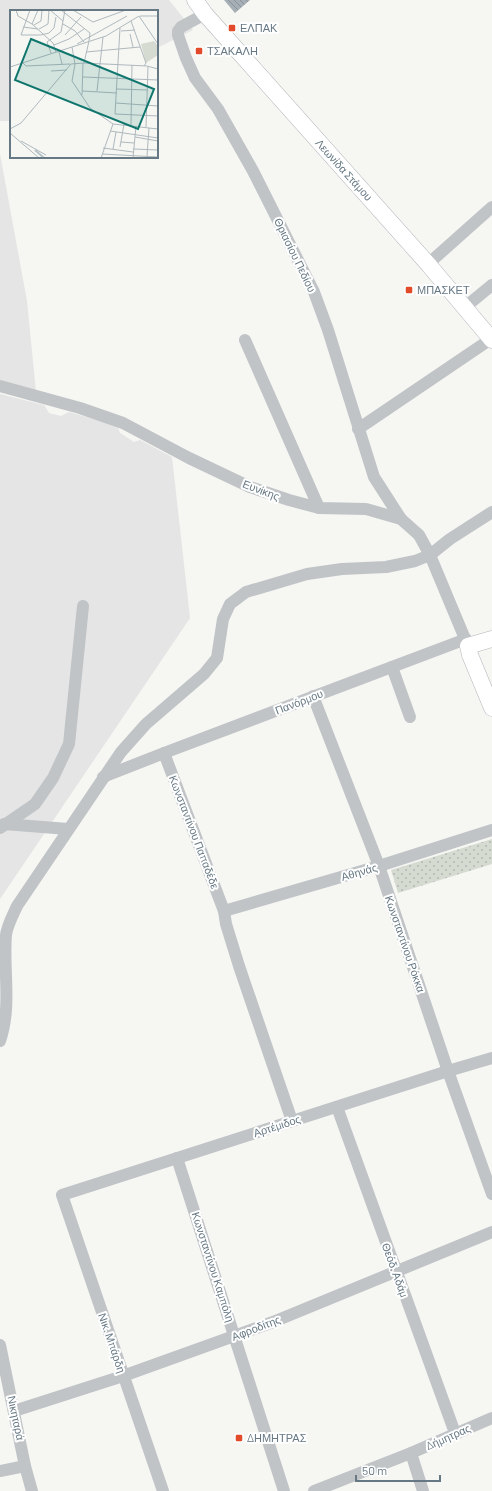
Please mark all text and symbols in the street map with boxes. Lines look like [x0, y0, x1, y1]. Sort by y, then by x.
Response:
inset map [10, 10, 158, 158]
place label: ΕΛΠΑΚ [240, 21, 278, 34]
marker: ΕΛΠΑΚ [227, 23, 237, 33]
place label: ΤΣΑΚΑΛΗ [207, 44, 258, 57]
marker: ΤΣΑΚΑΛΗ [194, 46, 204, 56]
street label: Λεωνίδα Στάμου [313, 136, 375, 203]
street label: Θριασίου Πεδίου [272, 216, 319, 294]
place label: ΜΠΑΣΚΕΤ [417, 283, 470, 296]
marker: ΜΠΑΣΚΕΤ [404, 285, 414, 295]
street label: Ευνίκης [241, 477, 281, 502]
street label: Πανόρμου [273, 686, 325, 717]
street label: Κωνσταντίνου Παπαδέδε [167, 773, 222, 891]
street label: Αθηνάς [339, 860, 378, 883]
street label: Κωνσταντίνου Ρόκκα [383, 894, 428, 995]
street label: Αρτέμιδος [252, 1112, 302, 1139]
street label: Κωνσταντίνου Καμπόλη [190, 1210, 237, 1324]
street label: Θεόδ. Αδάμ [380, 1241, 411, 1299]
street label: Νικ. Μπάρδη [96, 1311, 129, 1374]
street label: Αφροδίτης [230, 1312, 282, 1343]
street label: Νικηταρά [5, 1394, 28, 1442]
street label: Δήμητρας [423, 1421, 472, 1452]
place label: ΔΗΜΗΤΡΑΣ [247, 1431, 307, 1444]
marker: ΔΗΜΗΤΡΑΣ [234, 1433, 244, 1443]
scale bar [356, 1457, 440, 1483]
text: 50 m [362, 1463, 387, 1477]

